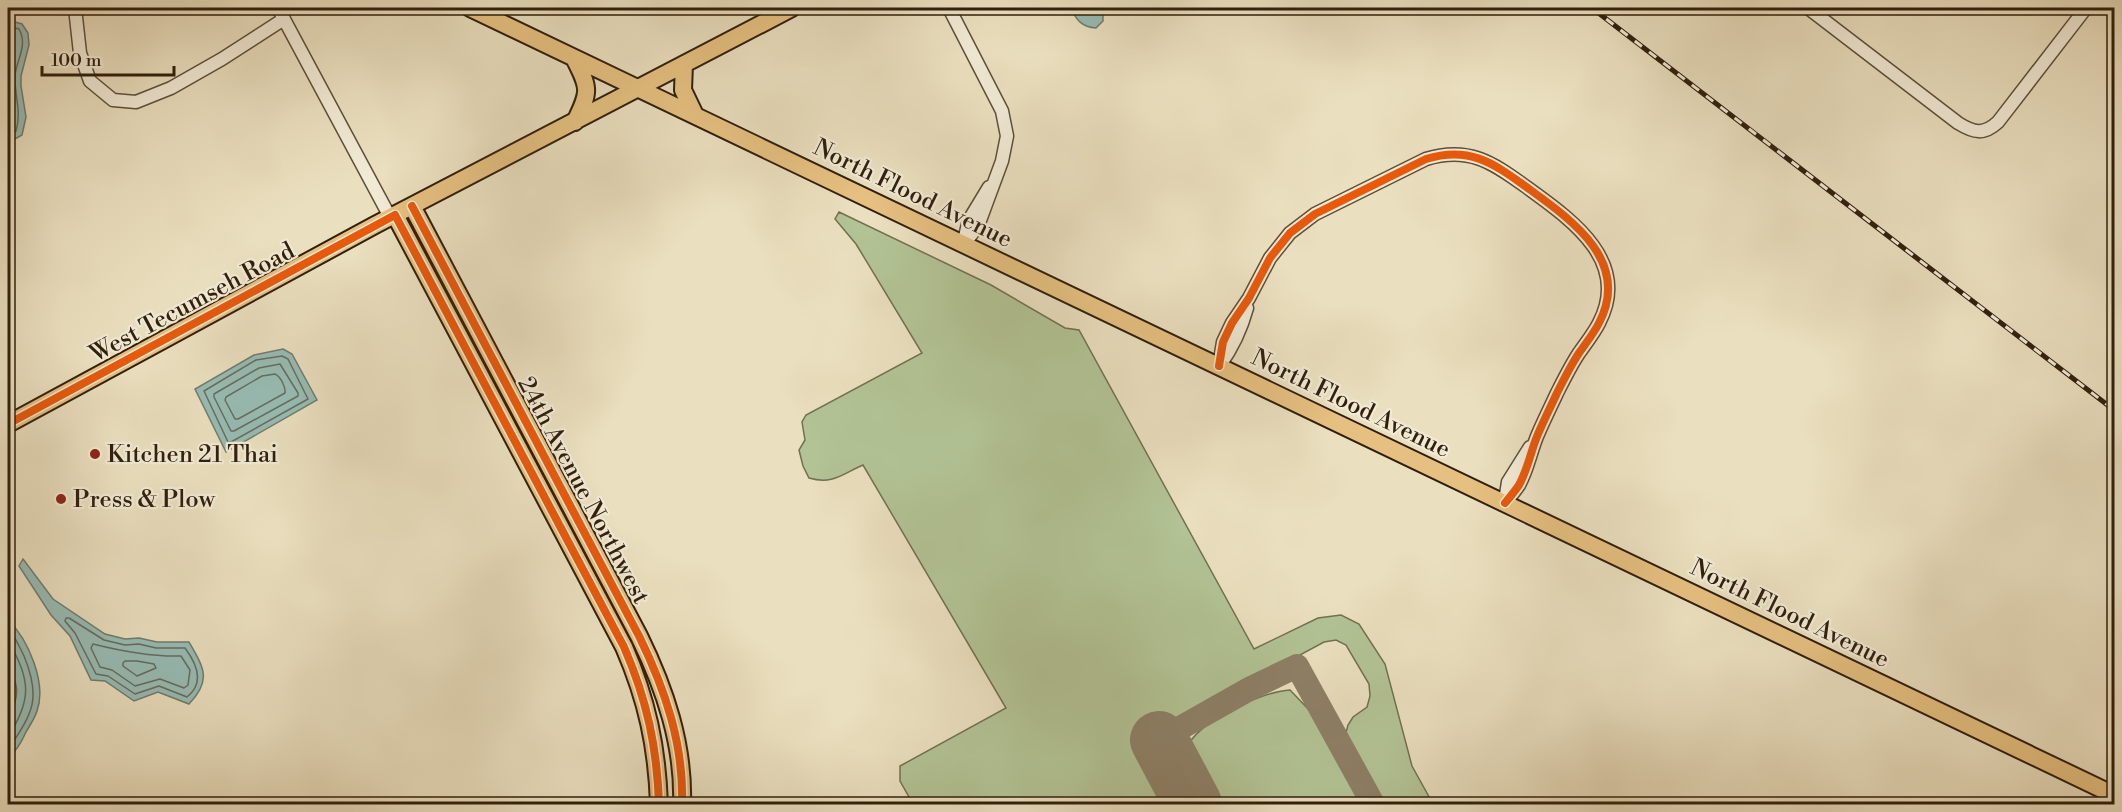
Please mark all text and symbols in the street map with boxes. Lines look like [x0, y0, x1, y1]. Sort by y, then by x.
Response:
scale bar [42, 39, 174, 77]
text: 100 m [51, 49, 102, 72]
street label: North Flood Avenue [808, 133, 1017, 255]
street label: West Tecumseh Road [84, 236, 300, 370]
street label: North Flood Avenue [1246, 343, 1455, 465]
street label: 24th Avenue Northwest [510, 372, 656, 610]
place label: Kitchen 21 Thai [107, 440, 278, 470]
marker: Kitchen 21 Thai [88, 447, 102, 461]
place label: Press & Plow [73, 485, 216, 515]
marker: Press & Plow [54, 492, 68, 506]
street label: North Flood Avenue [1685, 553, 1894, 675]

